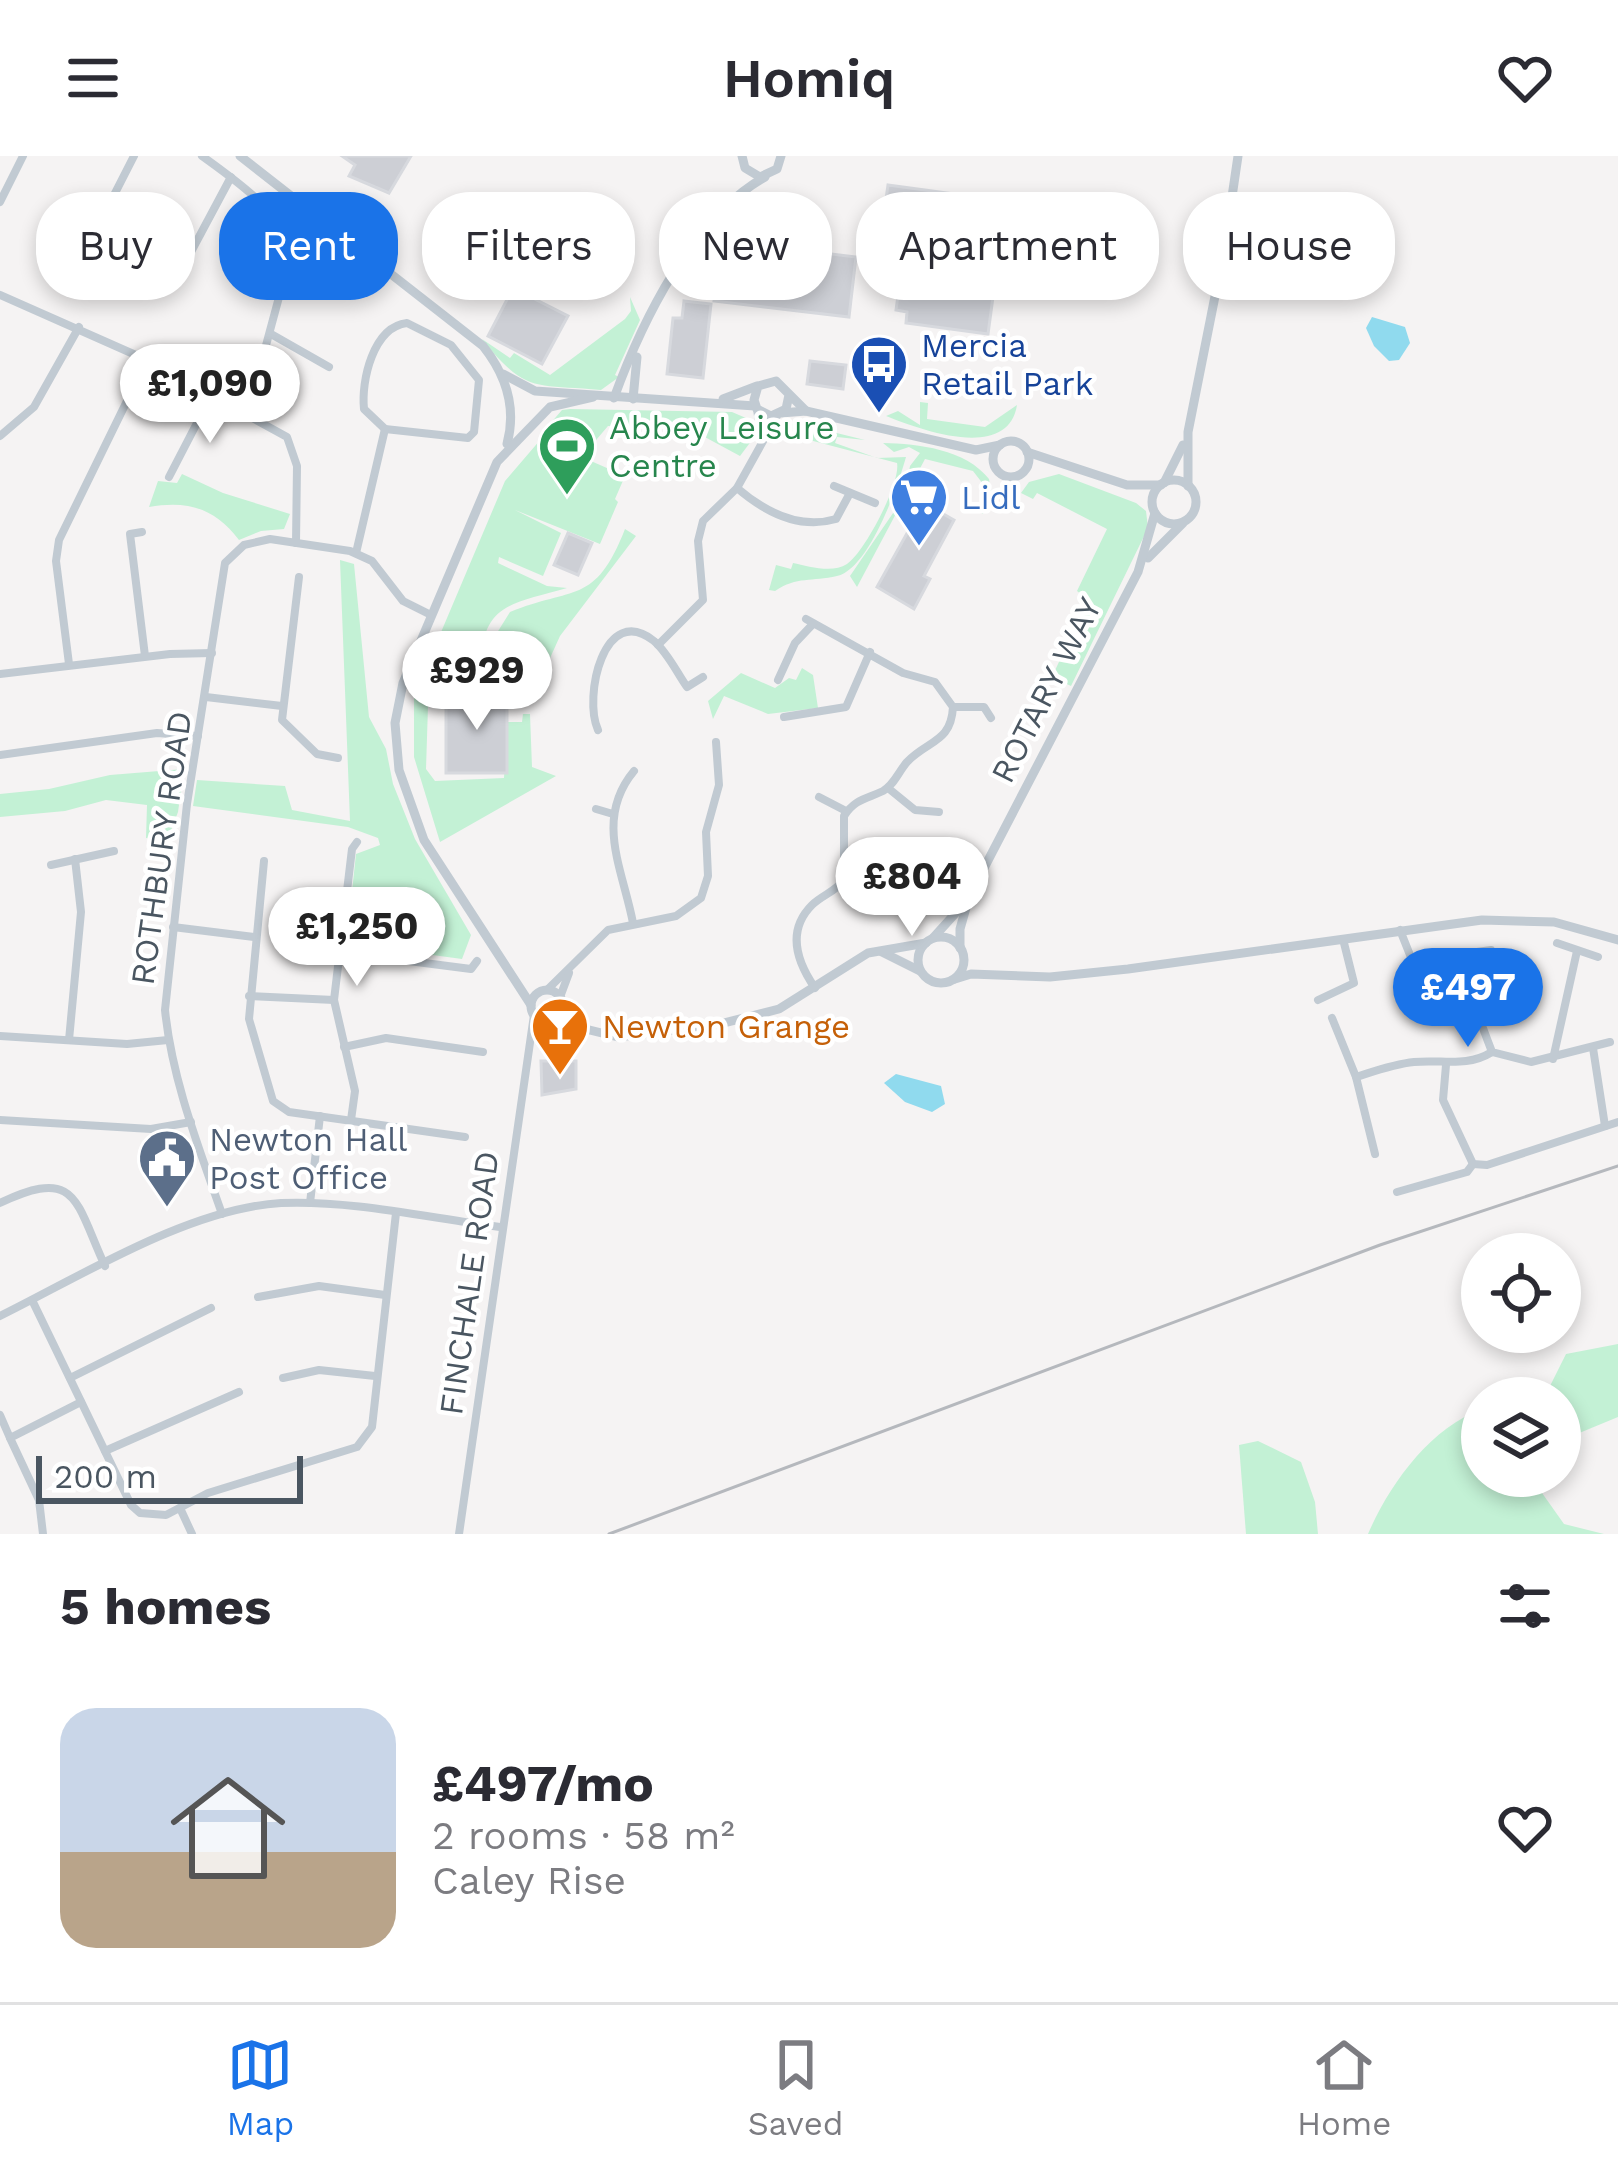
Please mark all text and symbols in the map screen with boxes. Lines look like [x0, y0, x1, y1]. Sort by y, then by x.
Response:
icon: menu [60, 45, 126, 111]
icon: heart [1492, 45, 1558, 111]
text: Homiq [723, 47, 895, 110]
chip: Buy [36, 192, 195, 300]
chip: Rent [219, 192, 398, 300]
chip: Filters [422, 192, 635, 300]
chip: New [659, 192, 832, 300]
chip: Apartment [856, 192, 1159, 300]
chip: House [1183, 192, 1395, 300]
place label: Mercia Retail Park [921, 326, 1093, 403]
bus stop icon: Mercia Retail Park [848, 333, 910, 415]
pin: £1,090 [112, 344, 308, 446]
text: £1,090 [147, 360, 273, 405]
place label: Abbey Leisure Centre [609, 408, 835, 485]
sports icon: Abbey Leisure Centre [536, 415, 598, 497]
supermarket icon: Lidl [888, 466, 950, 548]
place label: Lidl [961, 478, 1020, 517]
street label: ROTARY WAY [983, 591, 1109, 789]
pin: £929 [406, 631, 548, 733]
text: £929 [429, 647, 525, 692]
street label: ROTHBURY ROAD [122, 709, 200, 987]
pin: £804 [841, 837, 983, 939]
text: £804 [863, 853, 961, 898]
pin: £1,250 [259, 887, 455, 989]
text: £1,250 [295, 903, 419, 948]
pin: £497 [1397, 948, 1539, 1050]
text: £497 [1420, 964, 1516, 1009]
bar icon: Newton Grange [529, 995, 591, 1077]
place label: Newton Grange [602, 1007, 850, 1046]
place label: Newton Hall Post Office [209, 1120, 407, 1197]
public building icon: Newton Hall Post Office [136, 1127, 198, 1209]
street label: FINCHALE ROAD [431, 1149, 507, 1417]
map controls [1461, 1233, 1581, 1497]
button: locate [1461, 1233, 1581, 1353]
button: layers [1461, 1377, 1581, 1497]
scale bar [36, 1450, 303, 1503]
text: 200 m [54, 1457, 157, 1496]
icon: filters [1492, 1573, 1558, 1639]
text: 5 homes [60, 1577, 271, 1636]
text: £497/mo [432, 1754, 654, 1813]
icon: home [156, 1756, 300, 1900]
icon: heart [1492, 1795, 1558, 1861]
text: 2 rooms · 58 m² [432, 1813, 735, 1858]
text: Caley Rise [432, 1858, 626, 1903]
tab: Map [227, 2032, 294, 2143]
tab: Saved [748, 2032, 843, 2143]
tab: Home [1297, 2032, 1391, 2143]

